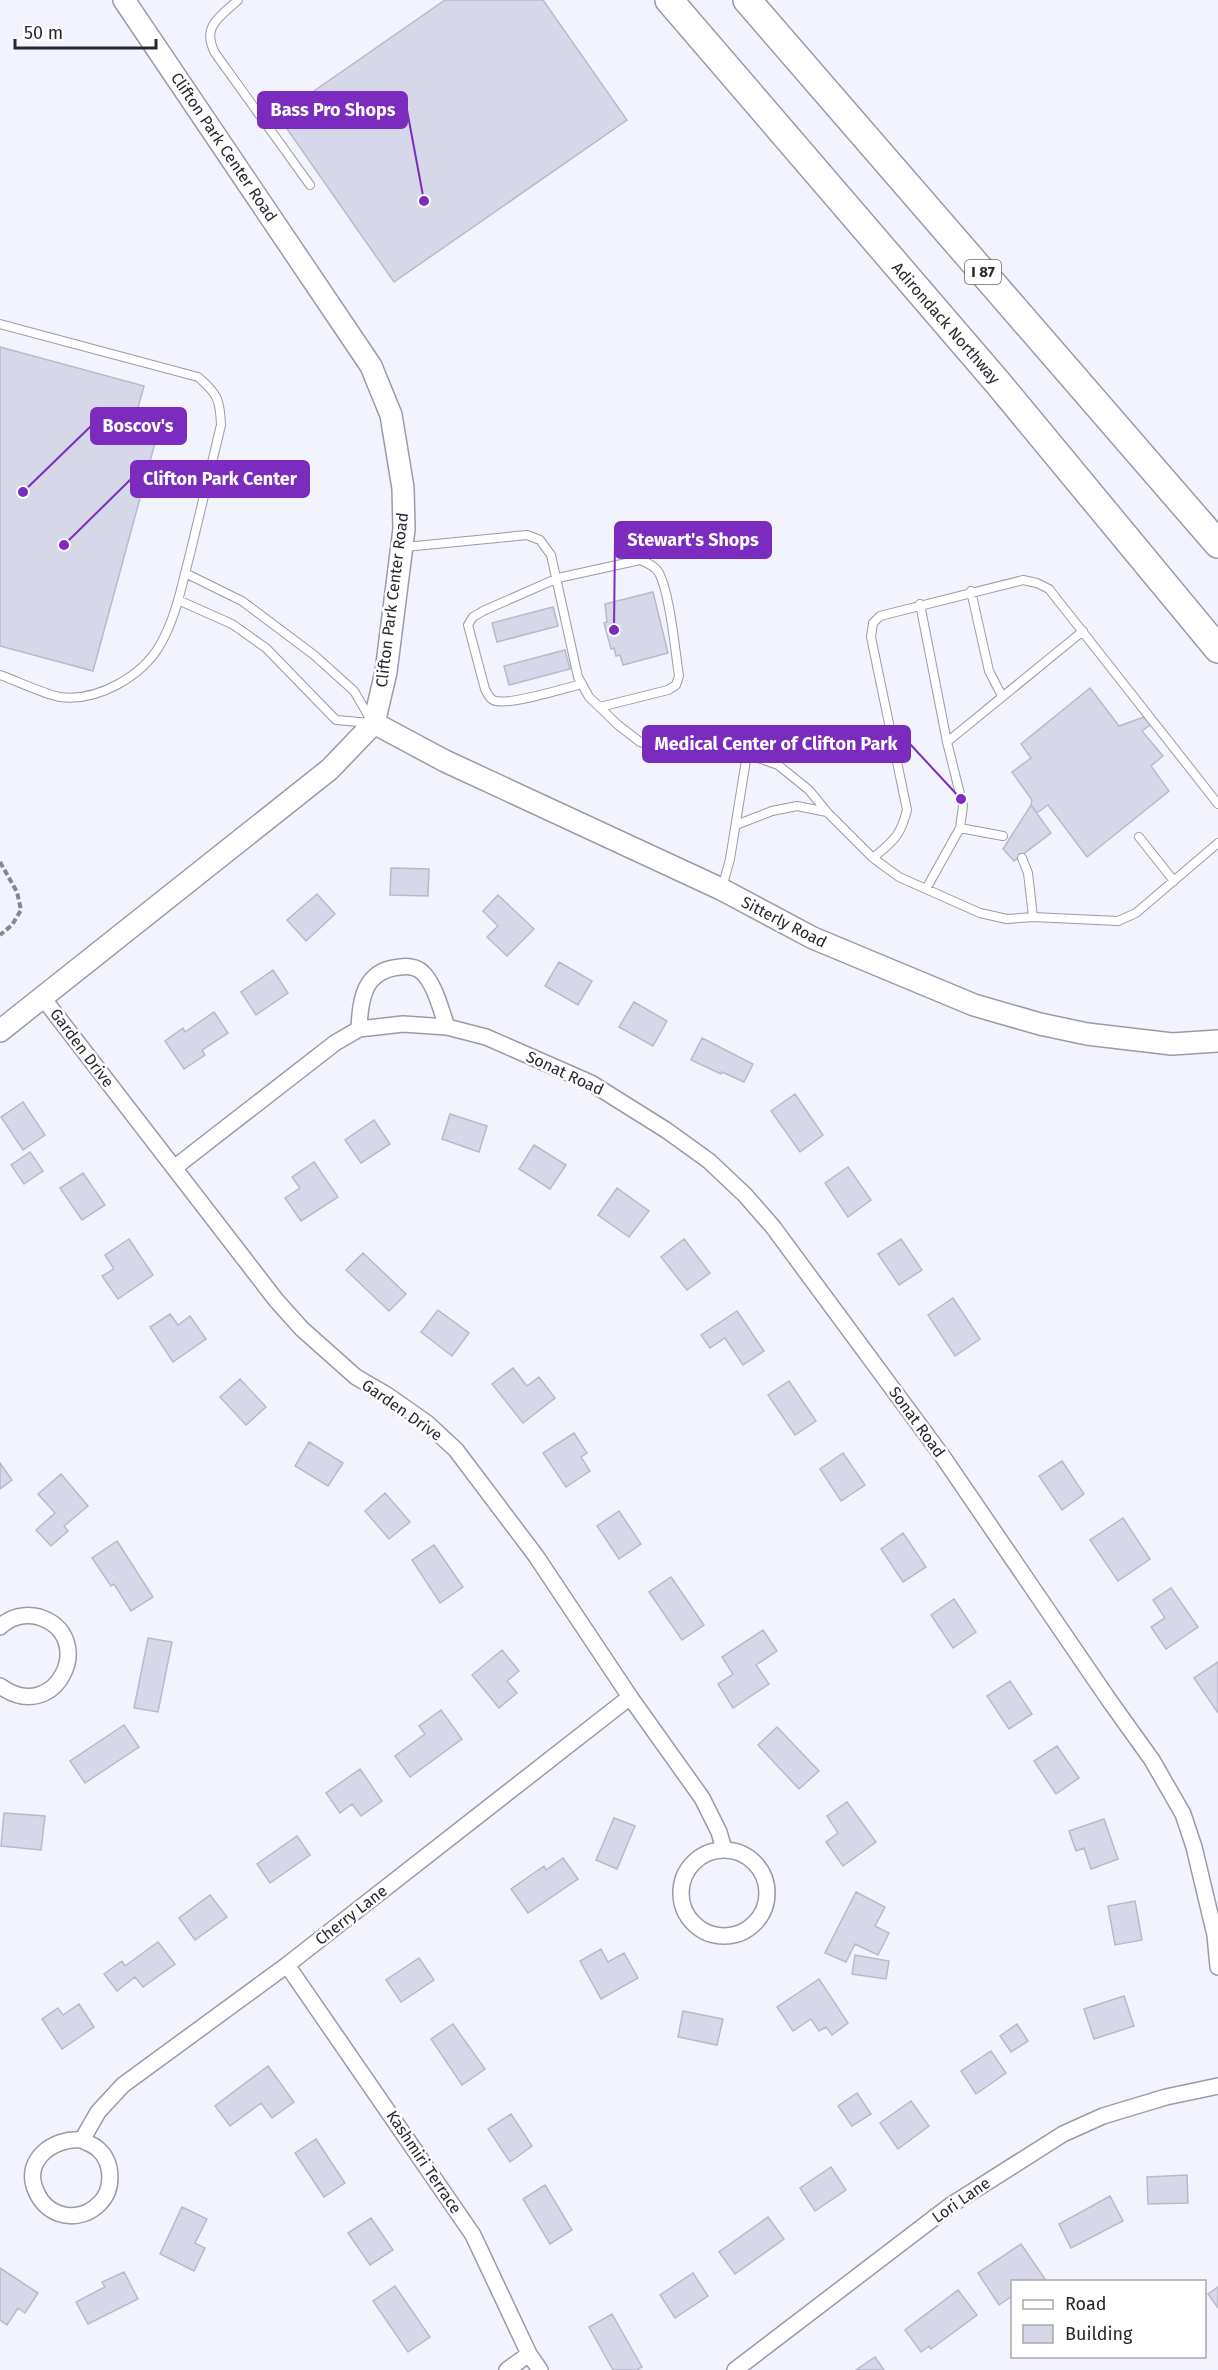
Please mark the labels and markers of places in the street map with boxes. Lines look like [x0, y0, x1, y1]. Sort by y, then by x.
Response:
callout: Bass Pro Shops [258, 92, 407, 128]
callout: Boscov's [91, 408, 186, 444]
callout: Clifton Park Center [131, 461, 309, 497]
callout: Stewart's Shops [615, 522, 771, 558]
callout: Medical Center of Clifton Park [643, 726, 910, 762]

